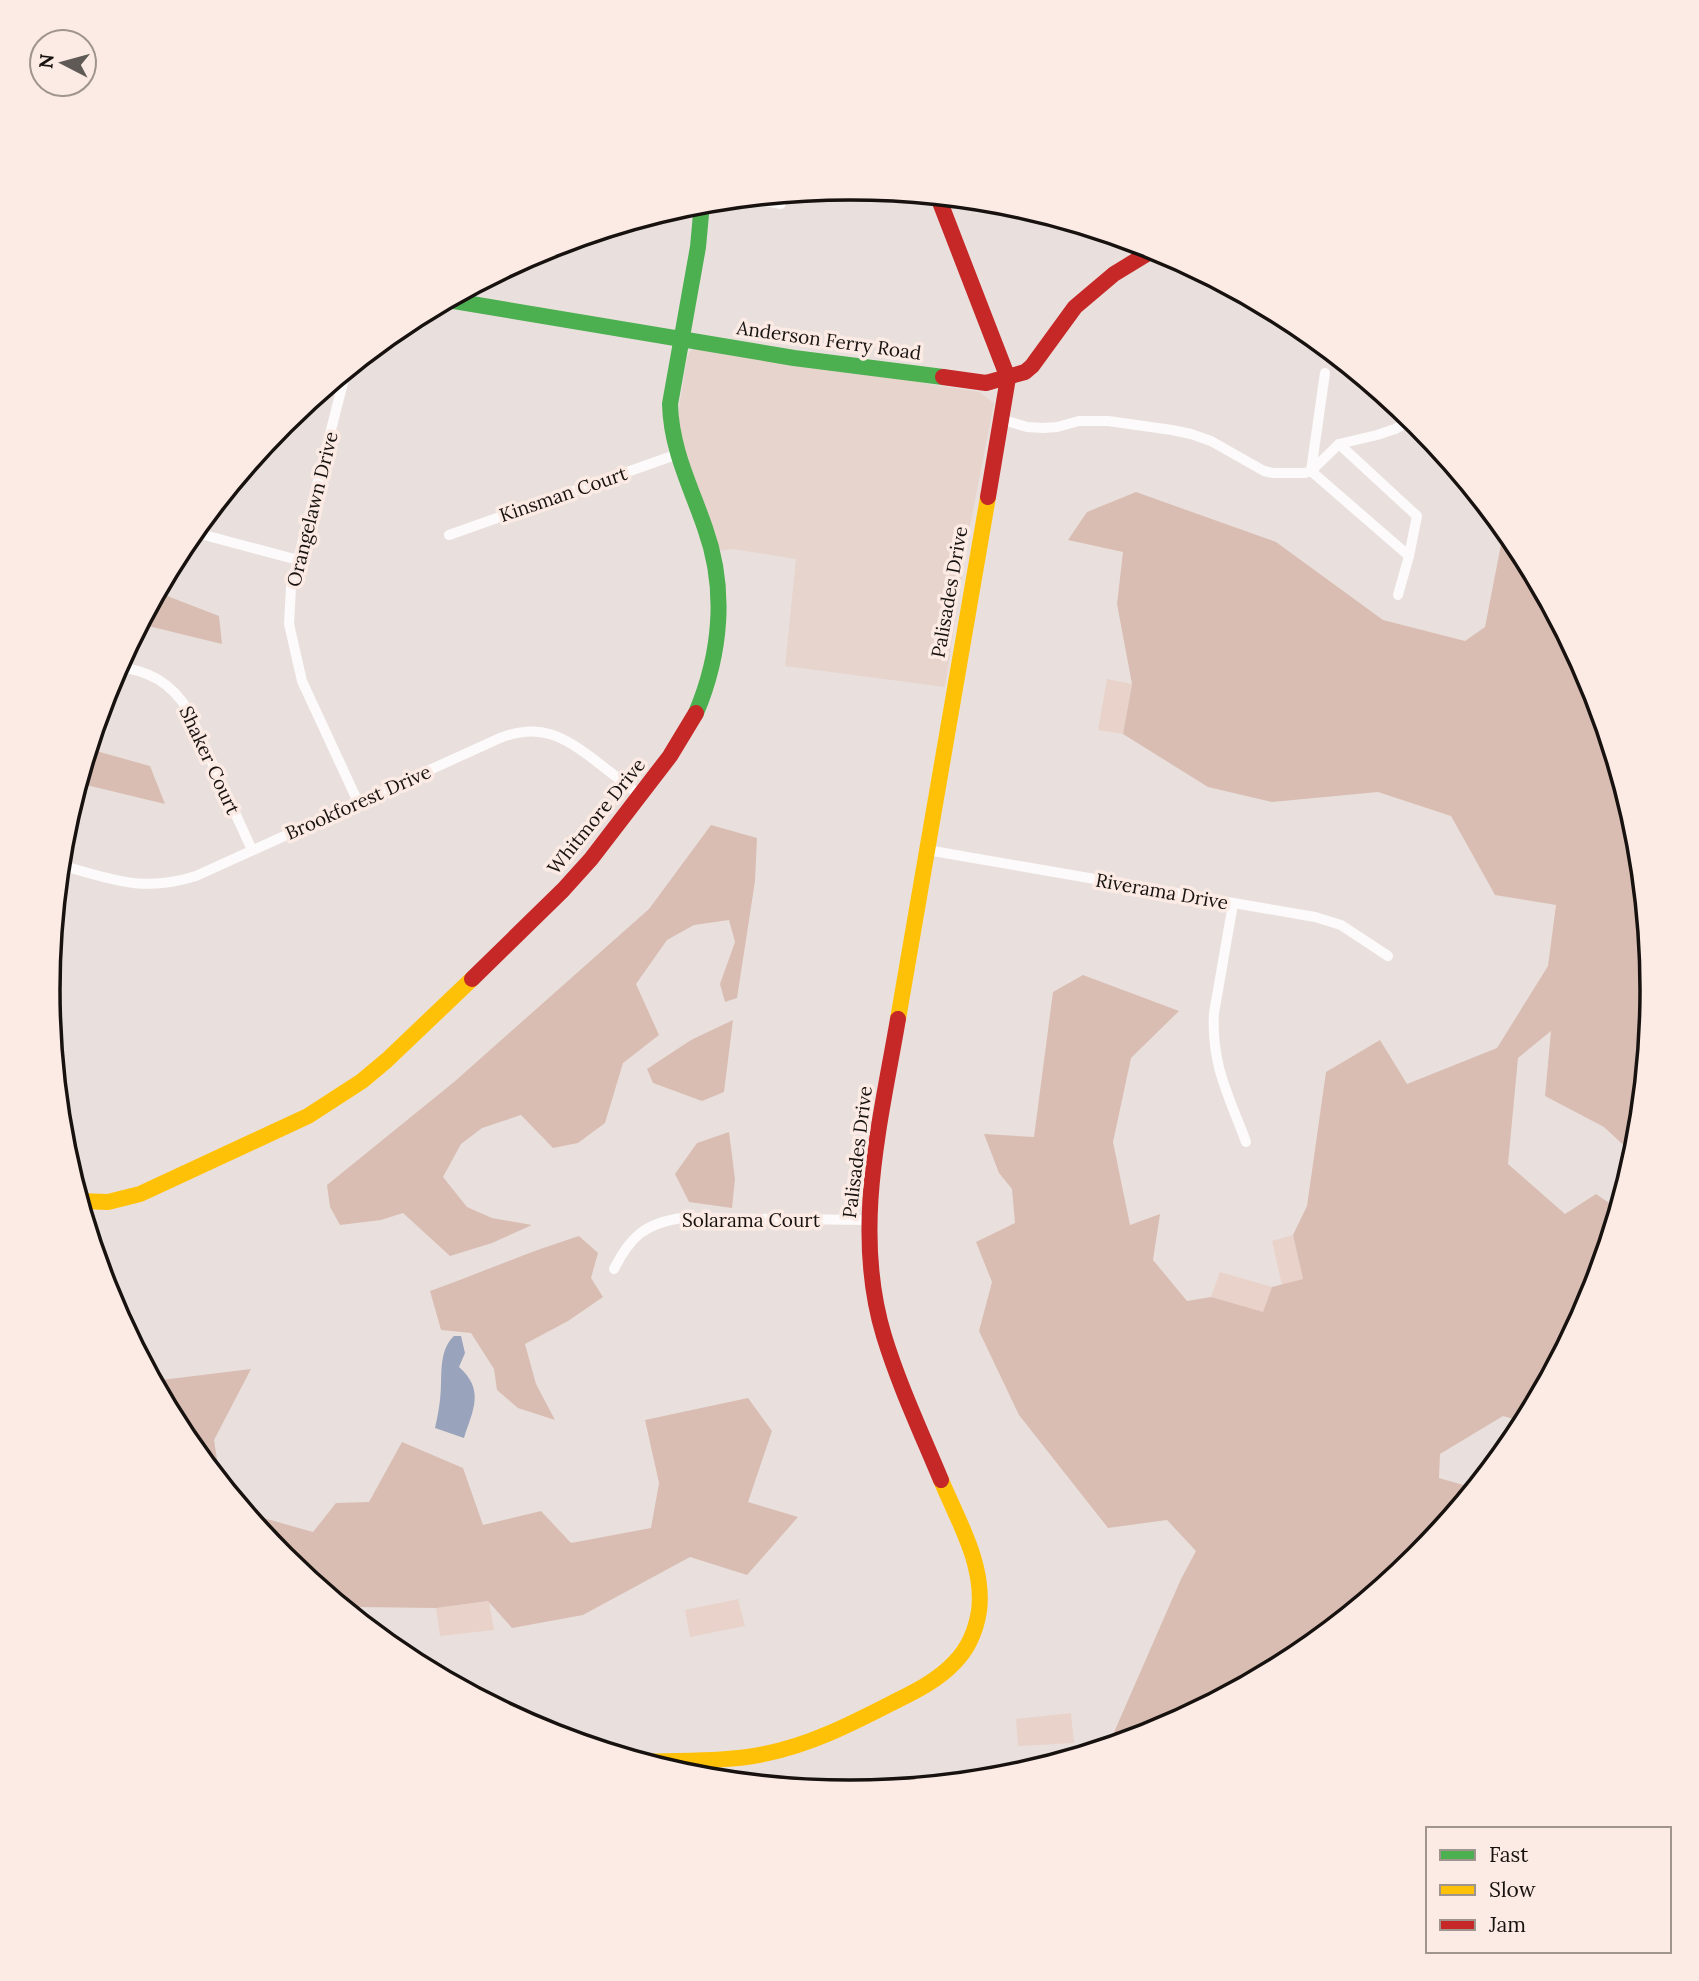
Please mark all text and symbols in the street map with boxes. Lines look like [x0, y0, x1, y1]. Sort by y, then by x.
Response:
north arrow [28, 28, 98, 98]
text: N [33, 52, 59, 70]
street label: Anderson Ferry Road [734, 315, 923, 365]
street label: Orangelawn Drive [281, 429, 343, 589]
street label: Kinsman Court [496, 461, 631, 527]
street label: Palisades Drive [926, 524, 972, 660]
street label: Shaker Court [174, 702, 246, 819]
street label: Whitmore Drive [542, 753, 650, 879]
street label: Brookforest Drive [282, 759, 434, 845]
street label: Riverama Drive [1094, 868, 1230, 914]
street label: Palisades Drive [837, 1084, 877, 1220]
street label: Solarama Court [682, 1208, 821, 1232]
legend [1426, 1827, 1671, 1953]
text: Fast [1489, 1841, 1529, 1868]
text: Slow [1489, 1876, 1536, 1903]
text: Jam [1488, 1911, 1526, 1938]

